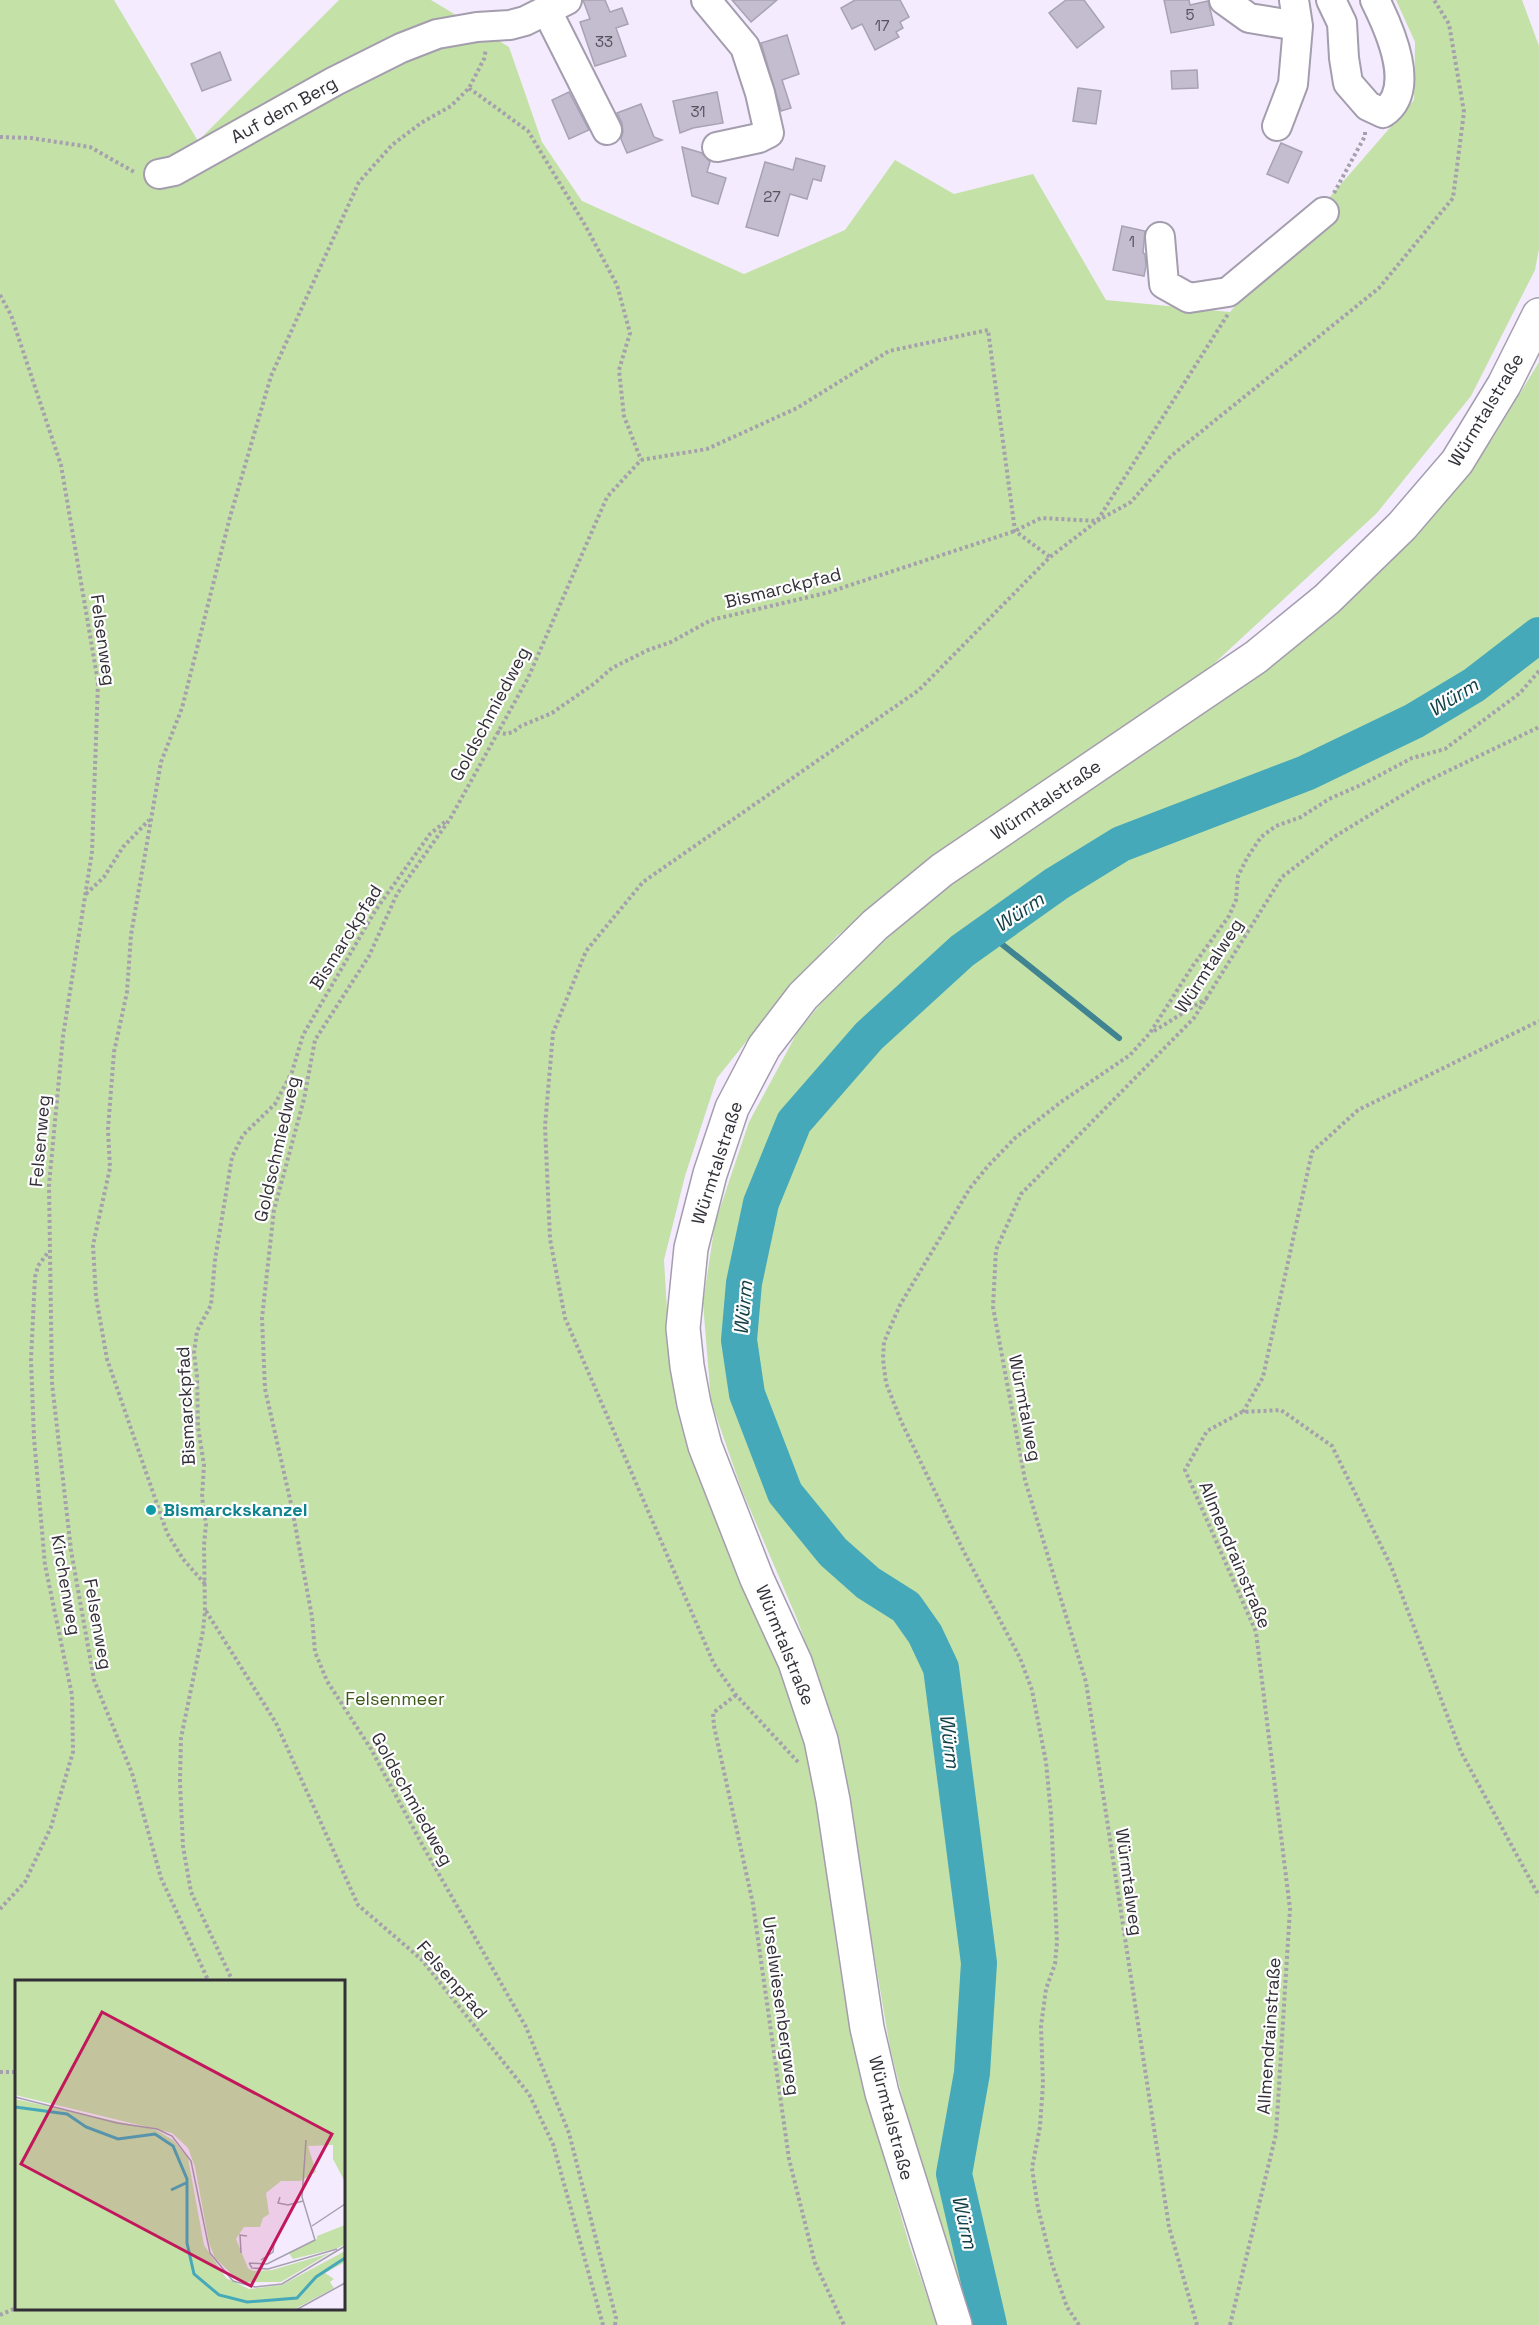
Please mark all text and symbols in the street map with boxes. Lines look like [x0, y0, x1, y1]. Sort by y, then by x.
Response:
house number: 5 [1186, 5, 1195, 24]
house number: 17 [875, 16, 889, 35]
house number: 33 [595, 32, 613, 51]
street label: Auf dem Berg [227, 71, 341, 148]
house number: 31 [690, 102, 706, 121]
house number: 27 [763, 187, 781, 206]
house number: 1 [1129, 232, 1135, 251]
street label: Würmtalstraße [1443, 349, 1528, 471]
street label: Bismarckpfad [722, 562, 844, 613]
street label: Felsenweg [86, 593, 121, 687]
street label: Goldschmiedweg [444, 643, 535, 785]
water label: Würm [1423, 671, 1484, 722]
street label: Würmtalstraße [986, 754, 1105, 845]
street label: Bismarckpfad [304, 880, 387, 993]
water label: Würm [989, 886, 1049, 938]
street label: Würmtalweg [1169, 914, 1248, 1017]
street label: Goldschmiedweg [249, 1074, 304, 1224]
street label: Felsenweg [24, 1094, 55, 1188]
street label: Würmtalstraße [686, 1098, 747, 1227]
water label: Würm [728, 1279, 758, 1336]
street label: Bismarckpfad [171, 1346, 200, 1466]
street label: Würmtalweg [1004, 1353, 1047, 1463]
street label: Allmendrainstraße [1194, 1478, 1277, 1632]
place label: Bismarckskanzel [163, 1498, 307, 1521]
marker: Bismarckskanzel [144, 1503, 158, 1517]
street label: Kirchenweg [46, 1533, 87, 1637]
street label: Felsenweg [79, 1577, 118, 1671]
street label: Würmtalstraße [751, 1581, 820, 1708]
park label: Felsenmeer [345, 1687, 445, 1710]
water label: Würm [934, 1712, 966, 1770]
street label: Goldschmiedweg [366, 1728, 459, 1869]
street label: Würmtalweg [1111, 1827, 1148, 1937]
street label: Urselwiesenbergweg [758, 1915, 805, 2097]
street label: Felsenpfad [412, 1936, 493, 2024]
street label: Allmendrainstraße [1252, 1957, 1285, 2115]
inset map [15, 1980, 345, 2310]
street label: Würmtalstraße [864, 2053, 919, 2183]
water label: Würm [946, 2193, 984, 2252]

